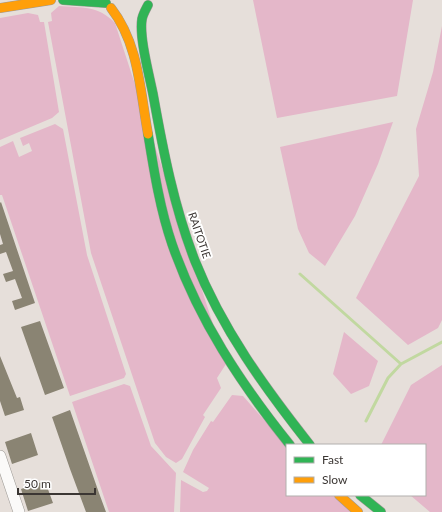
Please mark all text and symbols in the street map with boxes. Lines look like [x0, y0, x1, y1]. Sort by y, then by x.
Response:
street label: RAITOTIE [186, 210, 214, 260]
legend [286, 444, 426, 496]
text: Fast [322, 452, 344, 467]
scale bar [18, 470, 95, 496]
text: Slow [322, 472, 348, 487]
text: 50 m [24, 476, 51, 491]

